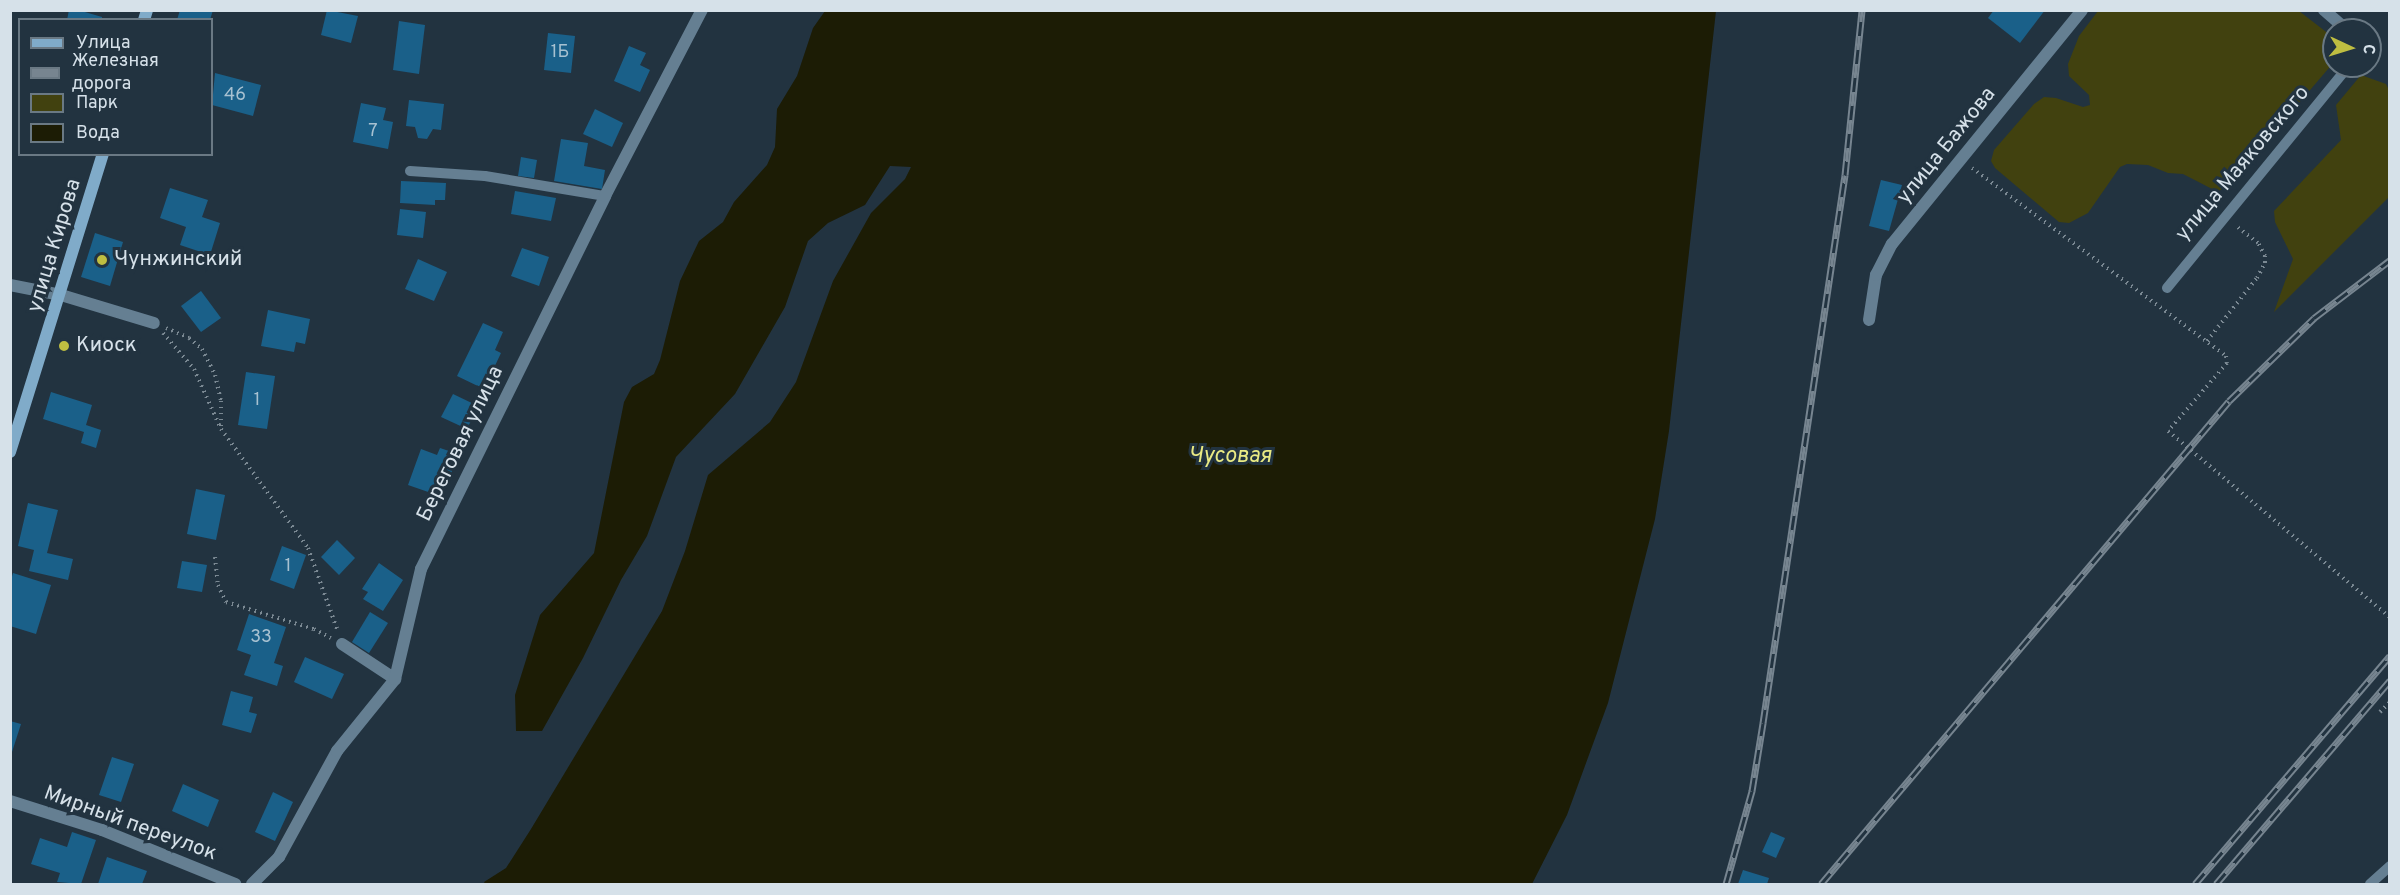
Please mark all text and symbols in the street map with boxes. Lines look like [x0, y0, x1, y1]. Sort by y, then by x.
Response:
legend [18, 18, 213, 156]
north arrow [2322, 18, 2382, 78]
text: Улица [76, 32, 130, 55]
house number: 1Б [551, 42, 569, 64]
text: С [2358, 43, 2378, 55]
text: Железная дорога [72, 50, 159, 96]
street label: улица Маяковского [2171, 81, 2315, 247]
street label: улица Бажова [1892, 83, 2002, 209]
house number: 46 [224, 85, 246, 107]
text: Парк [76, 92, 118, 115]
house number: 7 [368, 121, 378, 143]
text: Вода [76, 122, 120, 145]
street label: улица Кирова [23, 176, 87, 316]
place label: Чунжинский [114, 247, 242, 273]
marker: Чунжинский [95, 253, 109, 267]
place label: Киоск [76, 333, 137, 359]
marker: Киоск [57, 339, 71, 353]
street label: Береговая улица [412, 362, 510, 526]
house number: 1 [254, 390, 260, 412]
water label: Чусовая [1189, 444, 1271, 470]
house number: 1 [285, 556, 291, 578]
house number: 33 [250, 627, 272, 649]
street label: Мирный переулок [40, 781, 220, 867]

